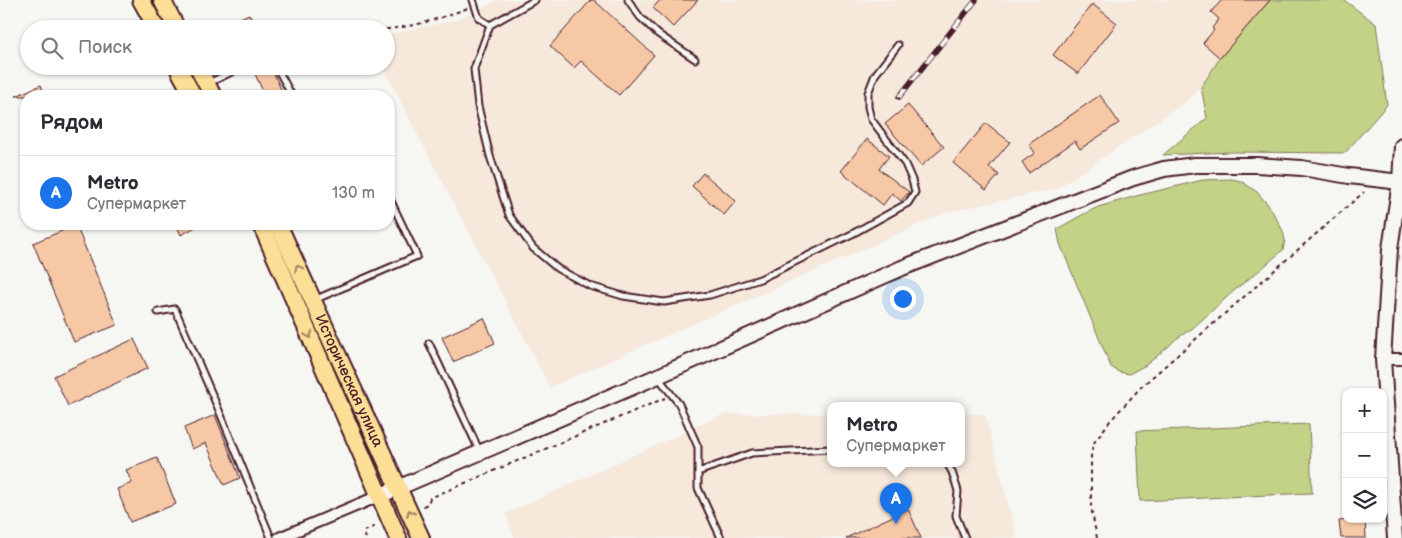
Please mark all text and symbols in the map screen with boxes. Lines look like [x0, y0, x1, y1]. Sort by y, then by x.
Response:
search box [20, 20, 395, 75]
icon: search [38, 34, 66, 62]
text: Поиск [78, 36, 132, 59]
text: Рядом [40, 110, 103, 135]
text: Metro [87, 172, 139, 195]
text: A [51, 184, 61, 203]
text: 130 m [332, 184, 375, 203]
text: Супермаркет [87, 195, 186, 214]
one-way arrow [294, 264, 304, 273]
your location [890, 286, 916, 312]
street label: Историческая улица [311, 311, 388, 450]
one-way arrow [303, 330, 314, 339]
map controls [1342, 388, 1387, 523]
button: + [1342, 388, 1387, 433]
popup [827, 402, 965, 467]
text: Metro [846, 414, 898, 437]
button: − [1342, 433, 1387, 478]
text: Супермаркет [846, 437, 946, 456]
button: layers [1342, 478, 1387, 523]
pin: A [880, 483, 912, 524]
one-way arrow [405, 509, 416, 518]

